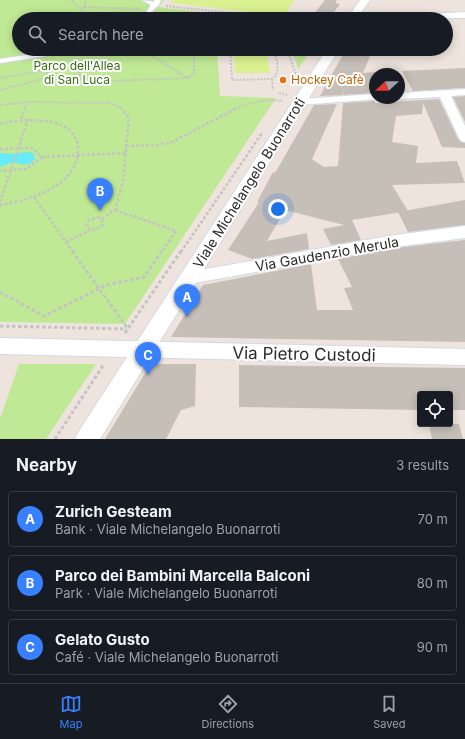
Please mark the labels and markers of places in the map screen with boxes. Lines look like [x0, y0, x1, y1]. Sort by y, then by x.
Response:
place label: Hockey Cafè [291, 72, 364, 87]
marker: Hockey Cafè [278, 75, 288, 85]
pin: B [87, 178, 113, 211]
pin: A [174, 284, 200, 317]
pin: C [135, 342, 161, 375]

